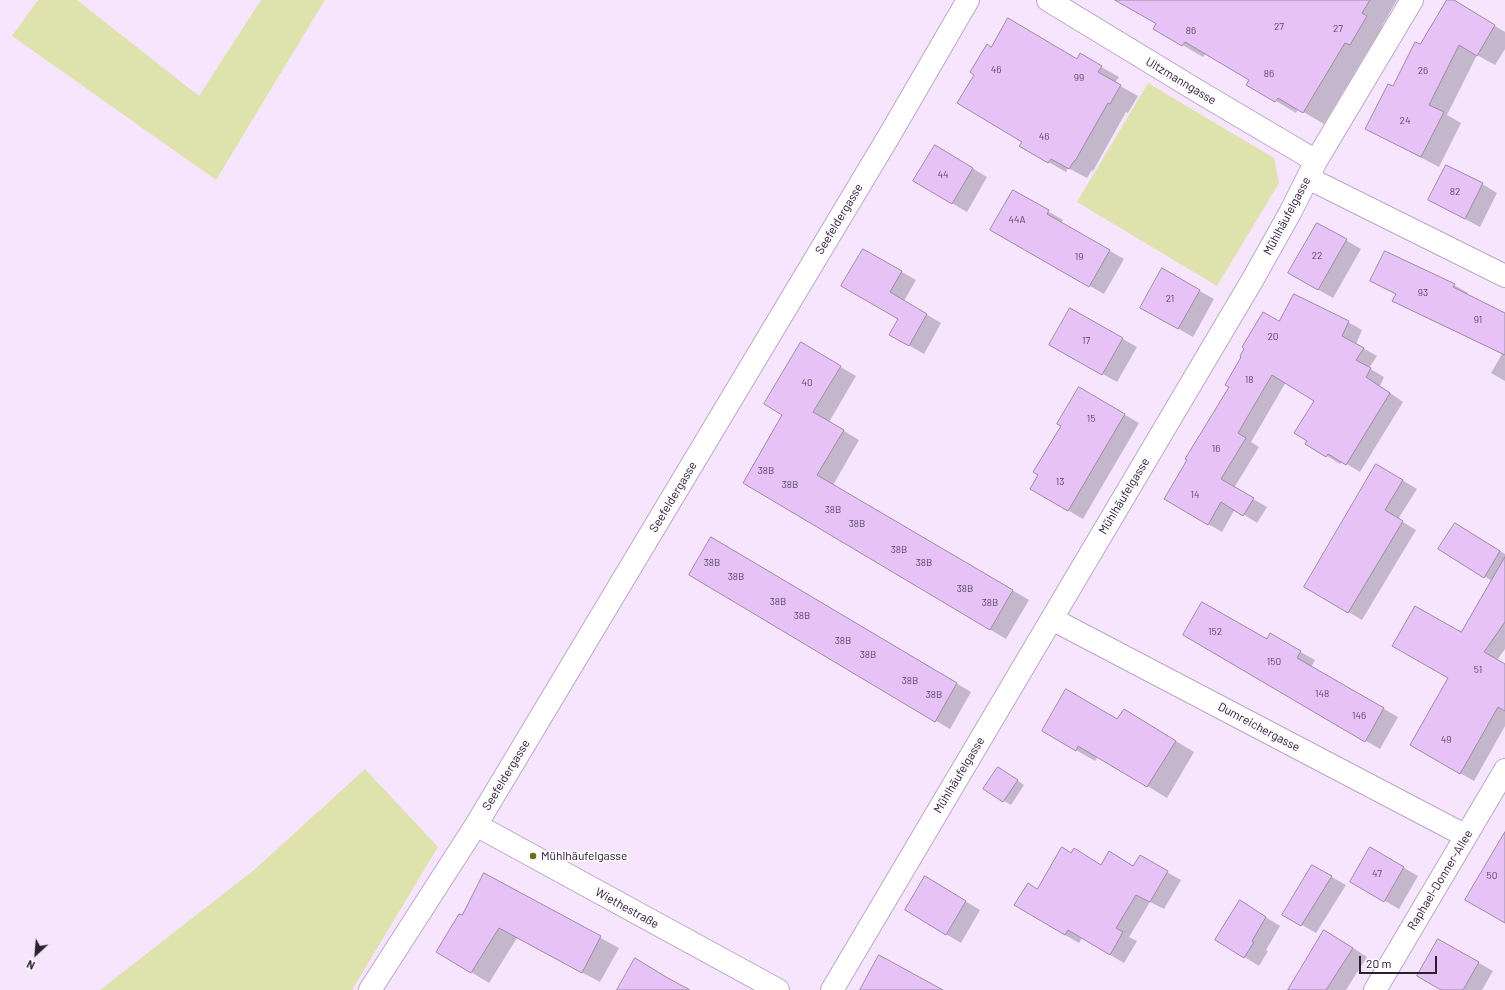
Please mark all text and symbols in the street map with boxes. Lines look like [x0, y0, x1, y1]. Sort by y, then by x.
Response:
house number: 27 [1274, 21, 1284, 33]
house number: 27 [1333, 23, 1343, 35]
house number: 86 [1186, 25, 1196, 37]
street label: Ultzmanngasse [1143, 54, 1219, 108]
house number: 46 [991, 64, 1001, 76]
house number: 26 [1418, 65, 1428, 77]
house number: 86 [1264, 68, 1274, 80]
house number: 99 [1074, 72, 1084, 84]
house number: 24 [1400, 115, 1410, 127]
house number: 46 [1039, 131, 1049, 143]
house number: 44 [937, 169, 949, 181]
street label: Mühlhäufelgasse [1260, 174, 1314, 258]
street label: Seefeldergasse [812, 181, 866, 257]
house number: 82 [1450, 186, 1460, 198]
house number: 44A [1008, 214, 1026, 226]
house number: 22 [1312, 250, 1322, 262]
house number: 19 [1075, 251, 1083, 263]
house number: 93 [1418, 287, 1428, 299]
house number: 21 [1166, 293, 1174, 305]
house number: 91 [1474, 314, 1482, 326]
house number: 20 [1267, 331, 1279, 343]
house number: 17 [1082, 335, 1090, 347]
house number: 18 [1245, 374, 1253, 386]
house number: 40 [801, 377, 813, 389]
house number: 15 [1087, 413, 1095, 425]
house number: 16 [1212, 443, 1220, 455]
street label: Mühlhäufelgasse [1096, 455, 1152, 537]
street label: Seefeldergasse [646, 459, 700, 535]
house number: 38B [758, 465, 774, 477]
house number: 13 [1056, 476, 1064, 488]
house number: 38B [782, 479, 798, 491]
house number: 14 [1190, 489, 1200, 501]
house number: 38B [825, 504, 841, 516]
house number: 38B [849, 518, 865, 530]
house number: 38B [891, 544, 907, 556]
house number: 38B [704, 557, 720, 569]
house number: 38B [916, 557, 932, 569]
house number: 38B [728, 571, 744, 583]
house number: 38B [957, 583, 973, 595]
house number: 38B [770, 596, 786, 608]
house number: 38B [982, 597, 998, 609]
house number: 38B [794, 610, 810, 622]
house number: 152 [1208, 626, 1222, 638]
house number: 38B [835, 635, 851, 647]
house number: 38B [860, 649, 876, 661]
house number: 150 [1267, 656, 1281, 668]
house number: 51 [1474, 664, 1482, 676]
house number: 38B [902, 675, 918, 687]
house number: 148 [1315, 688, 1329, 700]
house number: 38B [926, 689, 942, 701]
street label: Dumreichergasse [1215, 699, 1303, 755]
house number: 146 [1352, 710, 1366, 722]
street label: Mühlhäufelgasse [931, 734, 987, 816]
house number: 49 [1441, 734, 1451, 746]
street label: Seefeldergasse [479, 737, 533, 813]
street label: Raphael-Donner-Allee [1404, 827, 1476, 933]
place label: Mühlhäufelgasse [541, 849, 627, 863]
marker: Mühlhäufelgasse [528, 851, 538, 861]
house number: 47 [1372, 868, 1382, 880]
house number: 50 [1487, 870, 1497, 882]
street label: Wiethestraße [593, 885, 661, 931]
north arrow [16, 934, 56, 974]
scale bar [1361, 948, 1439, 974]
text: 20 m [1366, 956, 1392, 970]
text: N [24, 958, 37, 973]

